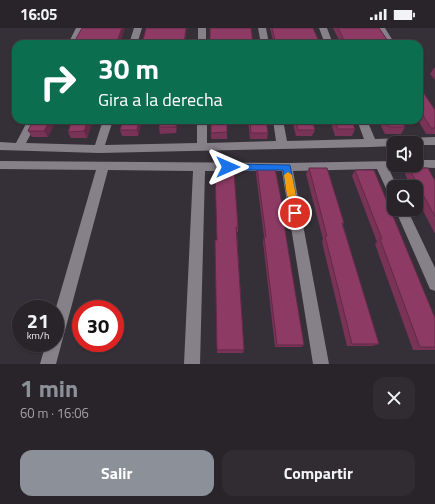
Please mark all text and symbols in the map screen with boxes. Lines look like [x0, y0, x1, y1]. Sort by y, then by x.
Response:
text: 16:05 [20, 3, 57, 26]
text: 30 m [98, 47, 159, 90]
icon: right [32, 56, 84, 108]
text: Gira a la derecha [98, 86, 223, 113]
map controls [387, 136, 423, 216]
button: sound [387, 136, 423, 172]
position arrow [207, 146, 249, 188]
button: search [387, 180, 423, 216]
pin [278, 196, 312, 230]
icon: arrive [284, 202, 306, 224]
speed limit sign: 30 [72, 300, 124, 352]
text: 21 [27, 305, 49, 336]
text: km/h [27, 328, 49, 343]
text: 1 min [20, 370, 78, 406]
button: close [373, 377, 415, 419]
text: 60 m · 16:06 [20, 403, 89, 423]
button: Salir [20, 450, 214, 496]
button: Compartir [222, 450, 415, 496]

